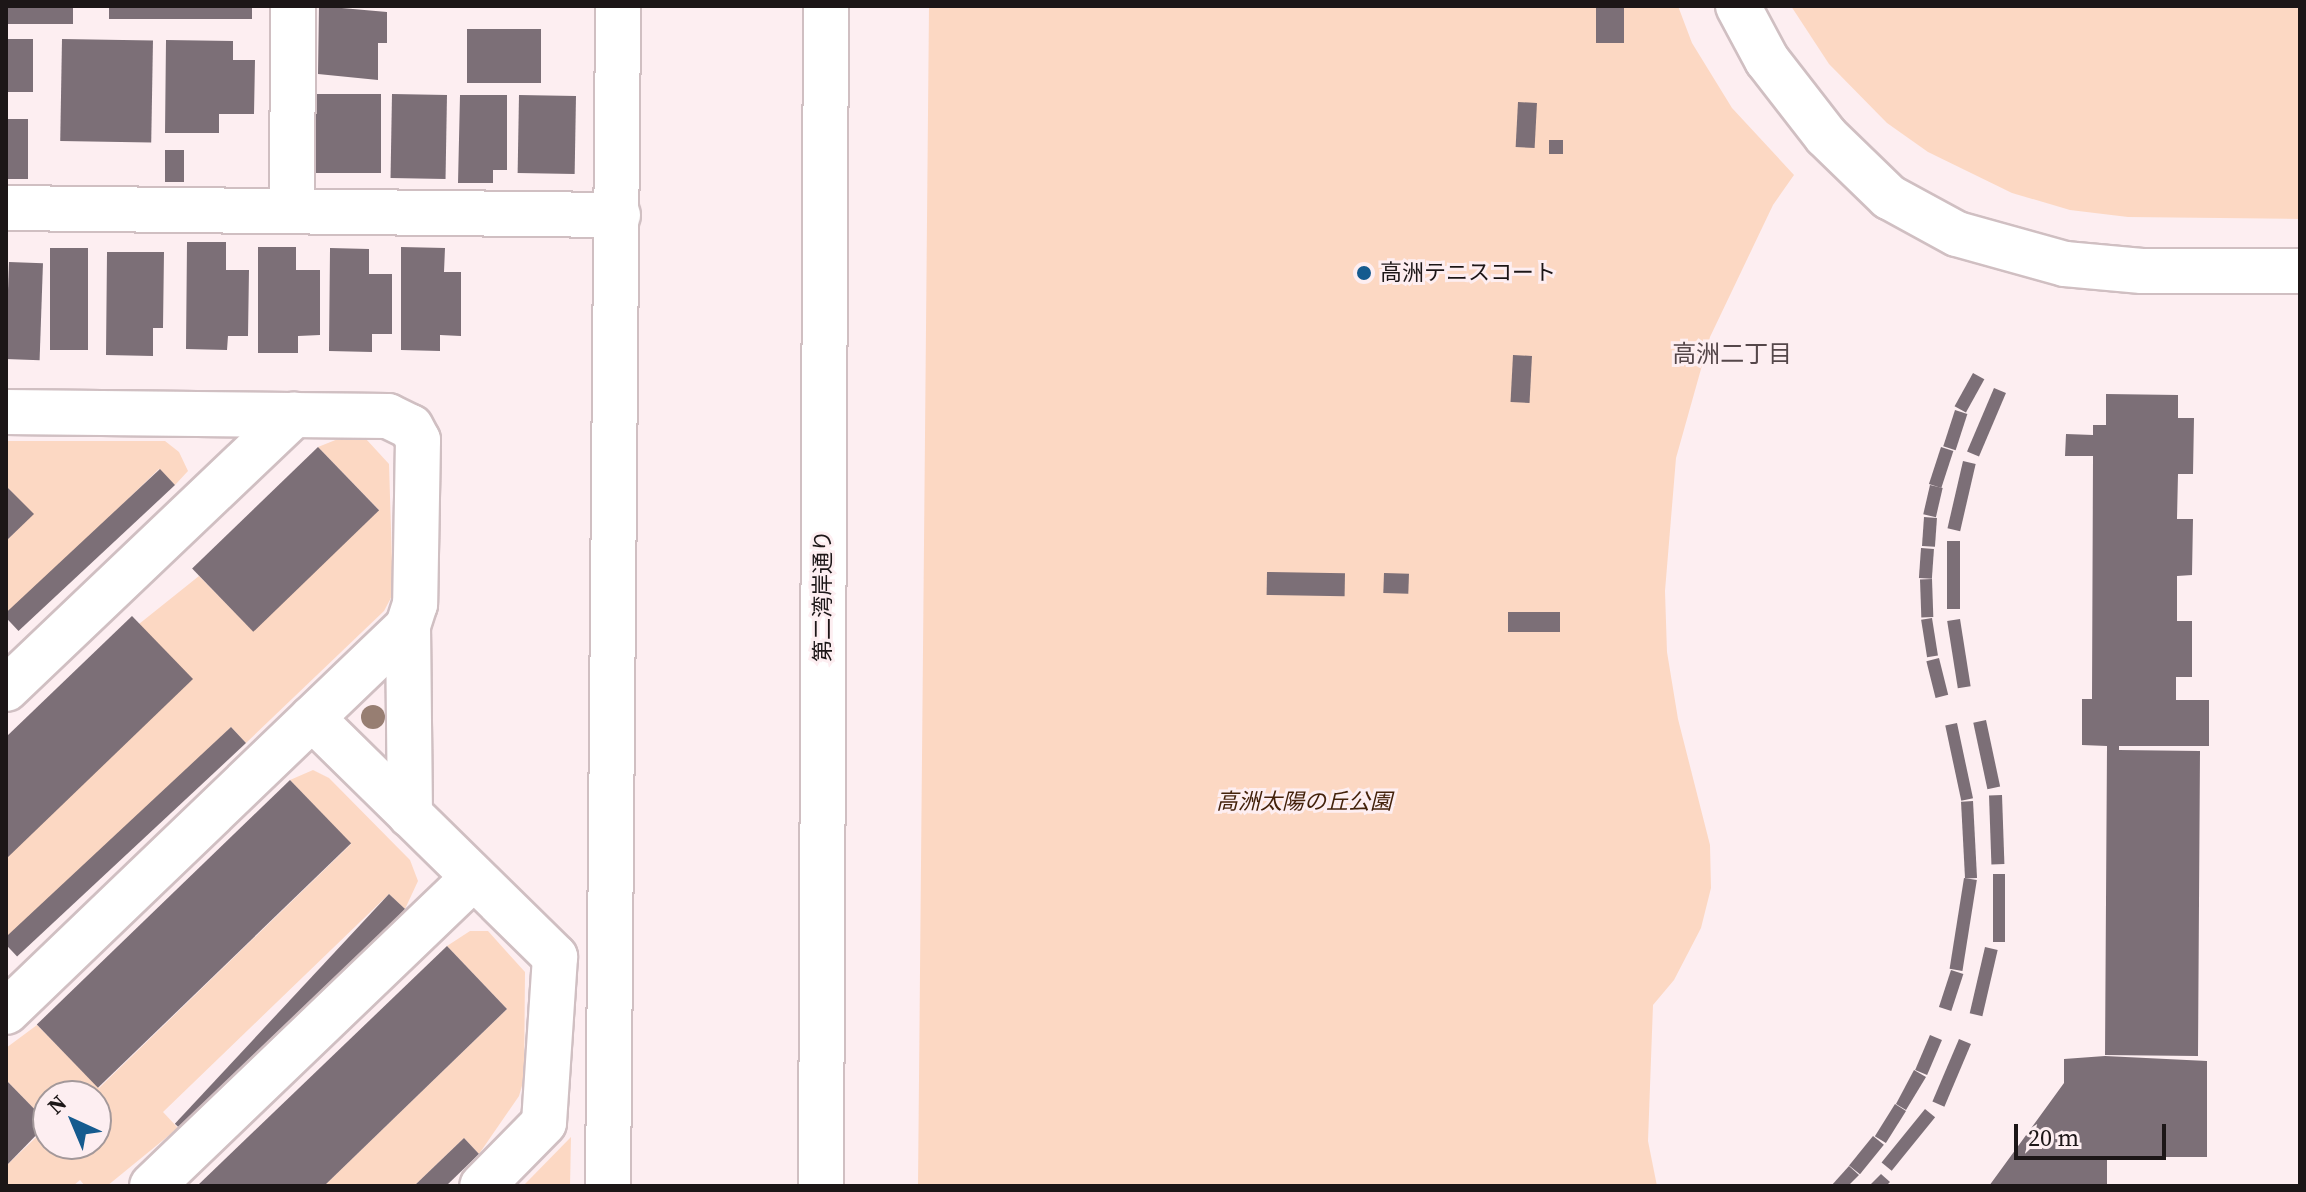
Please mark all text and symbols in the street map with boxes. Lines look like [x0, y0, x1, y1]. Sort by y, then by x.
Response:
place label: 高洲テニスコート [1380, 260, 1556, 286]
marker: 高洲テニスコート [1355, 264, 1373, 282]
district label: 高洲二丁目 [1672, 340, 1792, 368]
street label: 第二湾岸通り [810, 530, 836, 662]
park label: 高洲太陽の丘公園 [1216, 789, 1392, 815]
north arrow [32, 1080, 112, 1160]
text: N [41, 1088, 73, 1121]
scale bar [2018, 1108, 2170, 1158]
text: 20 m [2028, 1121, 2079, 1154]

